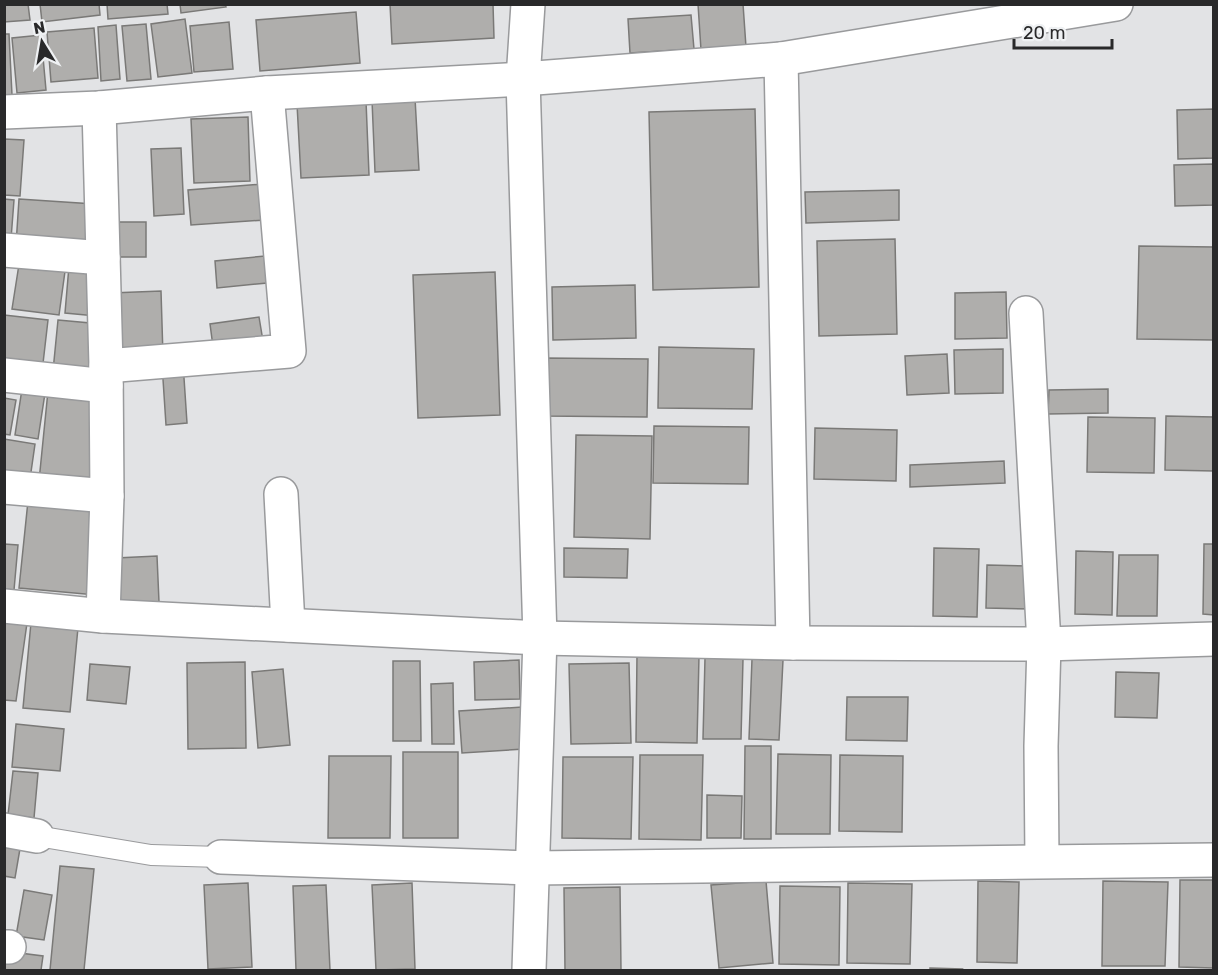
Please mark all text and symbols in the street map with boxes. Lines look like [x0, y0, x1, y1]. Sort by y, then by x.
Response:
north arrow [12, 12, 72, 72]
scale bar [1014, 12, 1112, 50]
text: N [32, 17, 47, 38]
text: 20 m [1023, 22, 1065, 44]

